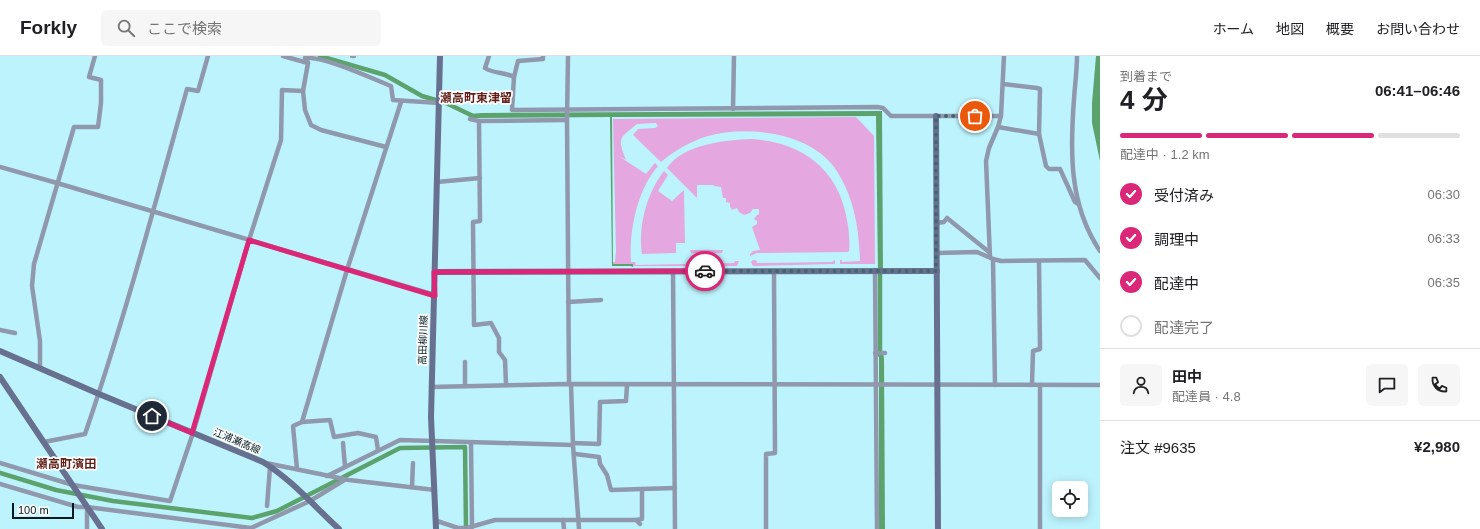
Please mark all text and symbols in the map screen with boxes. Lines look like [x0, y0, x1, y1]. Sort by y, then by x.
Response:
search box [101, 10, 381, 46]
text: Forkly [20, 17, 77, 38]
icon: search [115, 17, 137, 39]
text: ここで検索 [147, 20, 222, 37]
text: ホーム [1212, 21, 1254, 37]
text: 地図 [1276, 21, 1304, 37]
text: 概要 [1326, 21, 1354, 37]
text: お問い合わせ [1376, 21, 1460, 37]
text: 到着まで [1120, 69, 1172, 84]
text: 06:41–06:46 [1375, 82, 1460, 99]
text: 4 分 [1120, 85, 1168, 115]
district label: 瀬高町東津留 [440, 91, 512, 105]
pin [958, 99, 992, 133]
icon: bag [964, 105, 986, 127]
text: 配達中 · 1.2 km [1120, 147, 1210, 162]
icon: check [1120, 183, 1142, 205]
text: 受付済み [1154, 187, 1214, 204]
text: 06:30 [1427, 187, 1460, 202]
icon: check [1120, 227, 1142, 249]
text: 調理中 [1154, 231, 1199, 248]
text: 06:33 [1427, 231, 1460, 246]
courier [685, 251, 725, 291]
icon: car [694, 260, 716, 282]
icon: check [1120, 271, 1142, 293]
text: 配達中 [1154, 275, 1199, 292]
text: 06:35 [1427, 275, 1460, 290]
street label: 高田柳川線 [417, 315, 429, 365]
text: 配達完了 [1154, 319, 1214, 336]
button: person [1120, 364, 1162, 406]
button: chat [1366, 364, 1408, 406]
button: phone [1418, 364, 1460, 406]
text: 田中 [1172, 368, 1202, 385]
text: 配達員 · 4.8 [1172, 389, 1241, 404]
pin [135, 399, 169, 433]
icon: home [141, 405, 163, 427]
street label: 江浦瀬高線 [212, 426, 262, 456]
text: ¥2,980 [1414, 438, 1460, 455]
text: 注文 #9635 [1120, 439, 1196, 456]
district label: 瀬高町濱田 [36, 457, 96, 471]
map controls [1052, 481, 1088, 517]
button: locate [1052, 481, 1088, 517]
scale bar [12, 501, 74, 520]
text: 100 m [18, 504, 49, 516]

